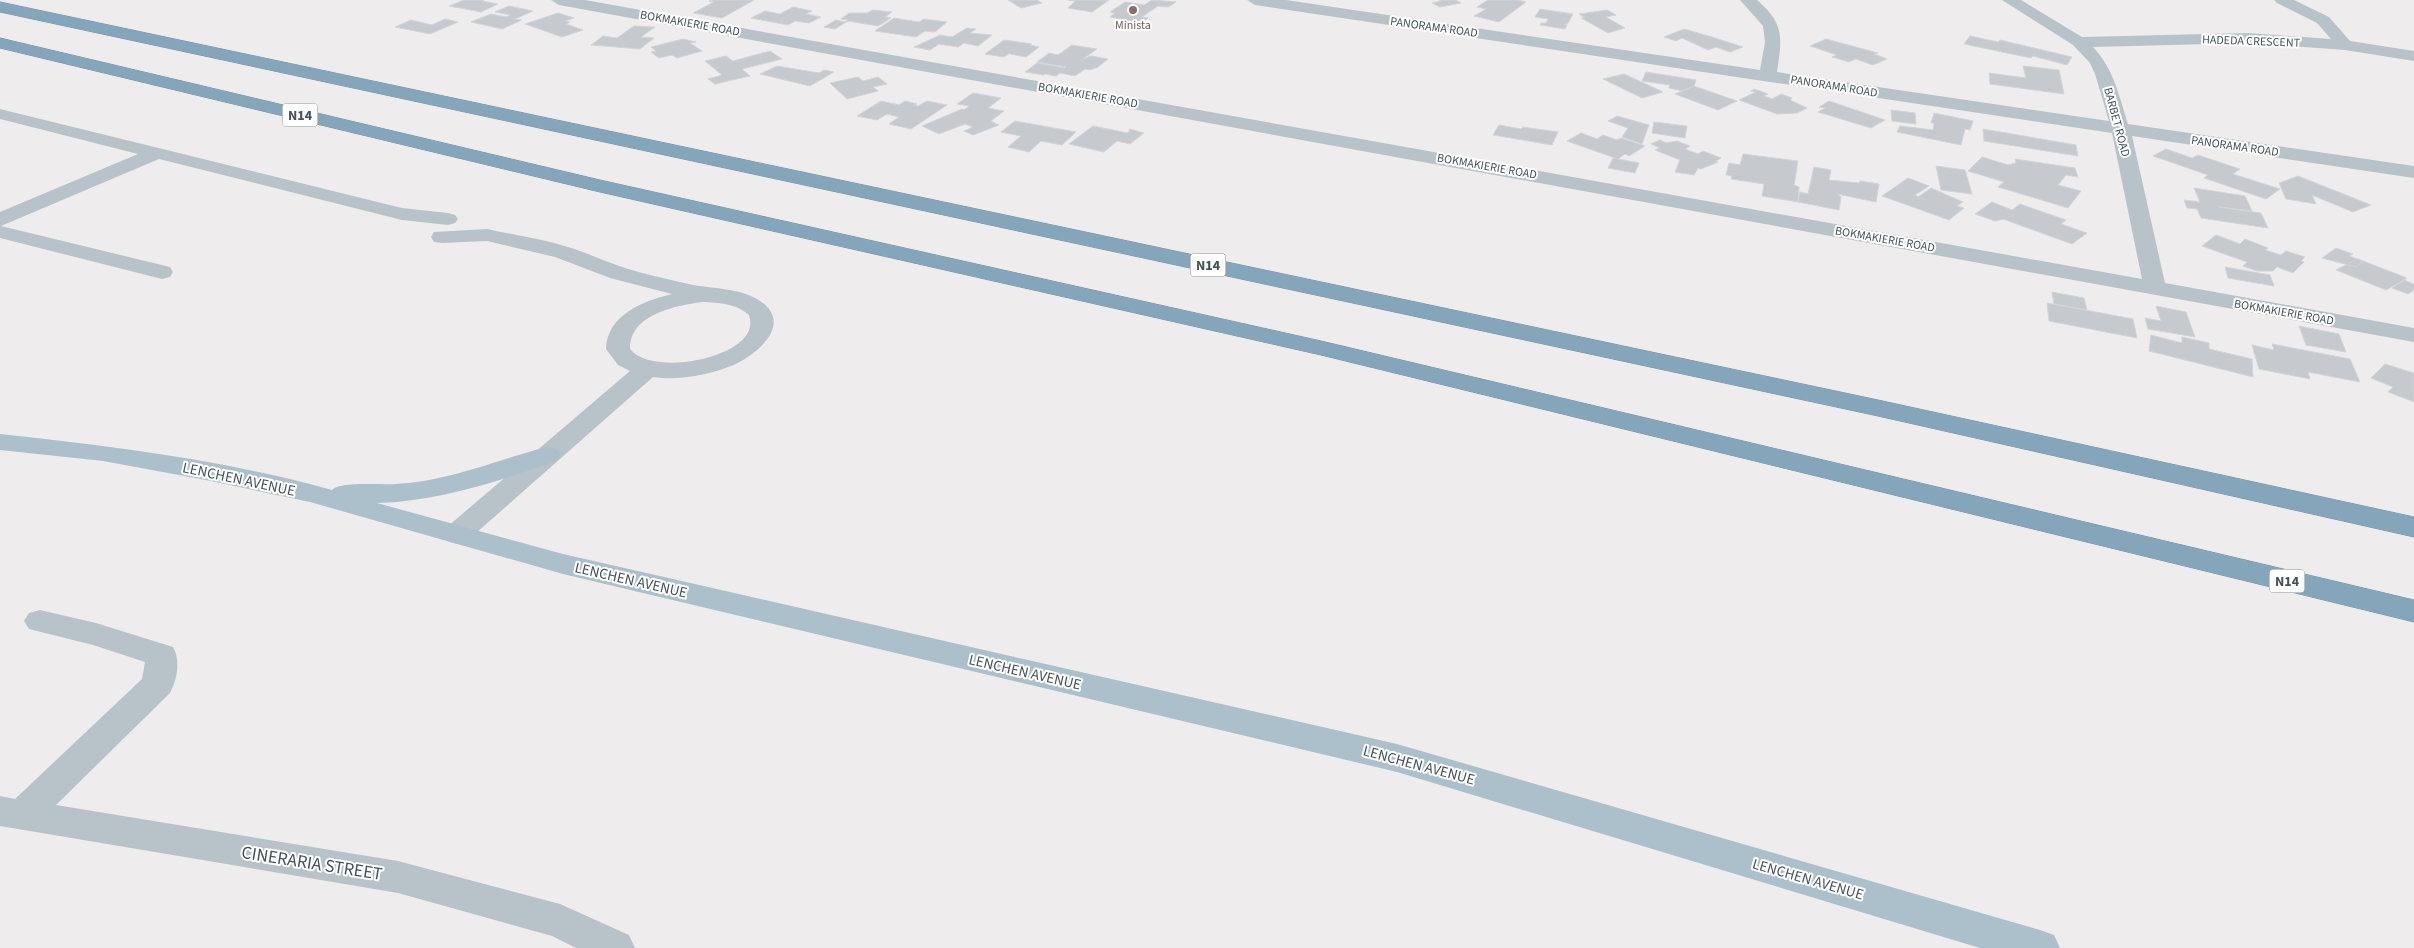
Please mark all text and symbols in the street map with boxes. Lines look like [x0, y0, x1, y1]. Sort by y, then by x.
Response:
marker: Minista [1127, 4, 1139, 16]
street label: BOKMAKIERIE ROAD [639, 6, 741, 41]
street label: PANORAMA ROAD [1389, 13, 1479, 42]
place label: Minista [1115, 17, 1151, 34]
street label: HADEDA CRESCENT [2202, 31, 2301, 52]
street label: PANORAMA ROAD [1789, 71, 1879, 102]
street label: BOKMAKIERIE ROAD [1037, 78, 1139, 113]
street label: BARBET ROAD [2099, 86, 2134, 159]
road number: N14 [282, 104, 318, 126]
street label: PANORAMA ROAD [2190, 132, 2280, 161]
street label: BOKMAKIERIE ROAD [1436, 149, 1538, 184]
street label: BOKMAKIERIE ROAD [1834, 222, 1936, 257]
road number: N14 [1190, 254, 1226, 276]
street label: BOKMAKIERIE ROAD [2233, 295, 2335, 330]
street label: LENCHEN AVENUE [181, 457, 297, 502]
street label: LENCHEN AVENUE [573, 557, 689, 604]
road number: N14 [2270, 570, 2304, 592]
street label: LENCHEN AVENUE [967, 649, 1083, 696]
street label: LENCHEN AVENUE [1361, 740, 1477, 790]
street label: CINERARIA STREET [240, 840, 384, 887]
street label: LENCHEN AVENUE [1750, 854, 1866, 905]

